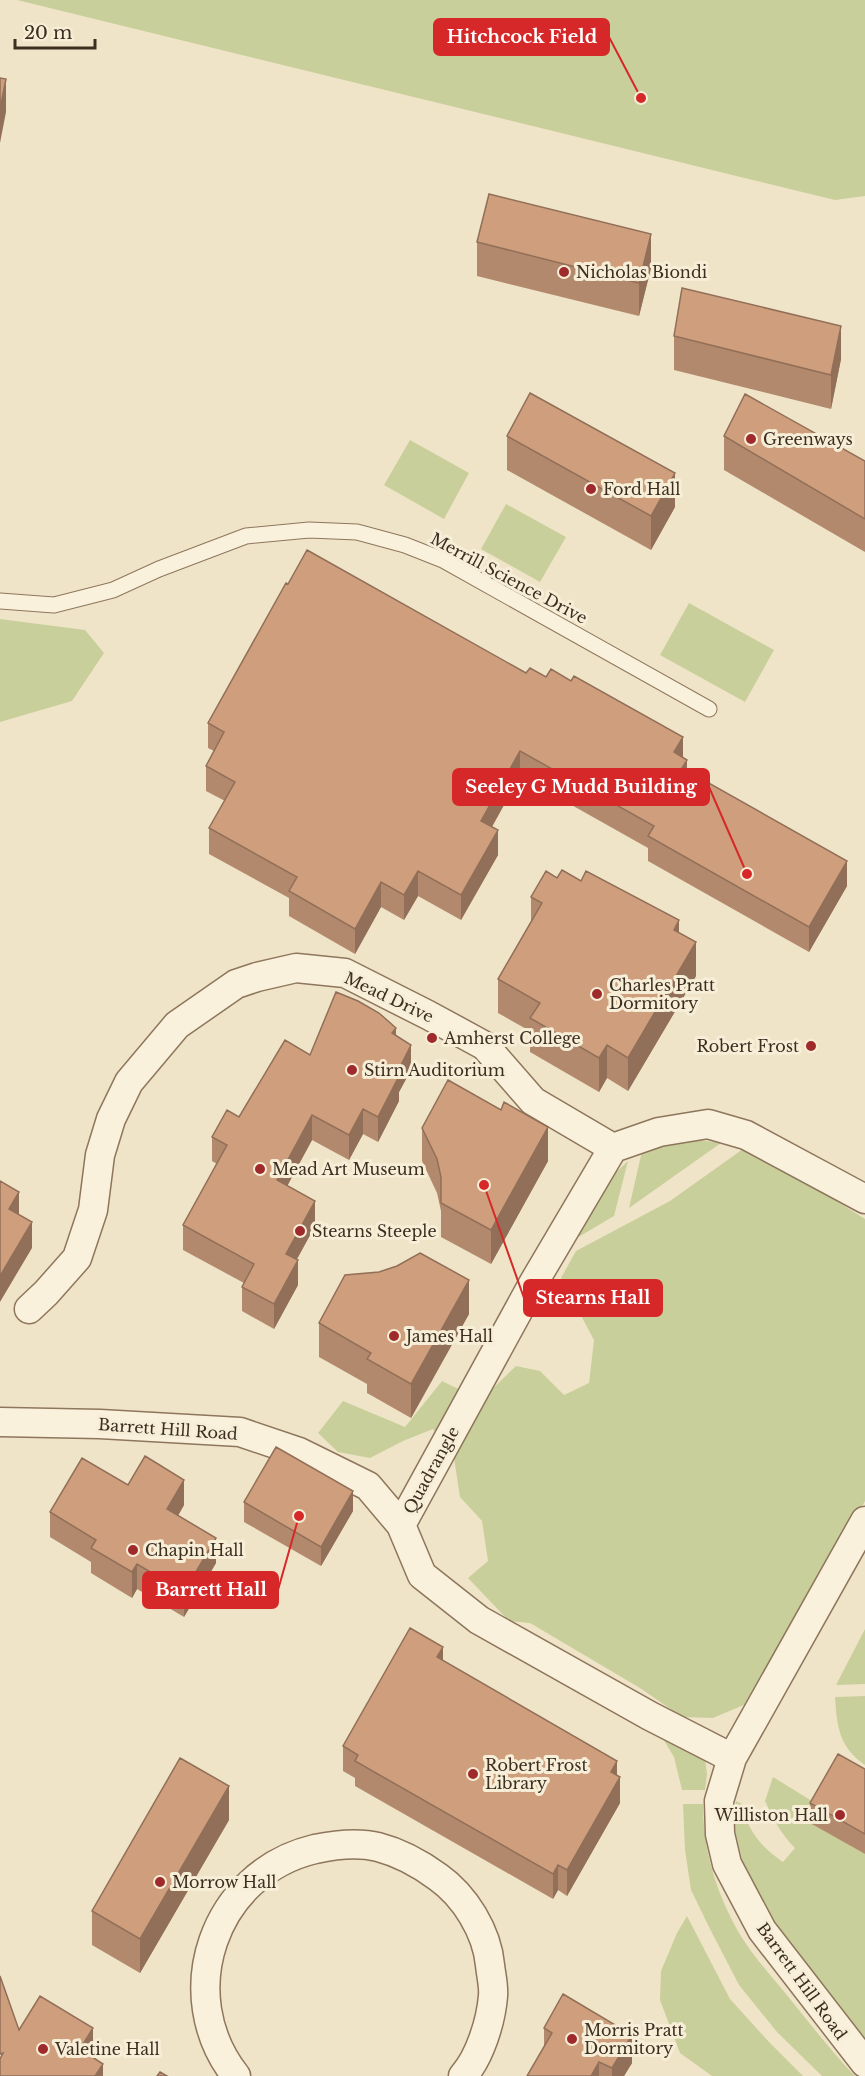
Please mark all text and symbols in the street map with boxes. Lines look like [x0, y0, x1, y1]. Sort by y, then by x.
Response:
scale bar [15, 12, 94, 50]
callout: Hitchcock Field [434, 19, 609, 55]
text: 20 m [24, 22, 72, 44]
text: Hitchcock Field [447, 26, 598, 48]
place label: Nicholas Biondi [576, 262, 708, 282]
marker: Nicholas Biondi [557, 265, 571, 279]
place label: Greenways [763, 429, 853, 449]
marker: Greenways [744, 432, 758, 446]
place label: Ford Hall [603, 479, 680, 499]
marker: Ford Hall [584, 482, 598, 496]
street label: Merrill Science Drive [427, 528, 591, 628]
callout: Seeley G Mudd Building [453, 769, 709, 805]
text: Seeley G Mudd Building [465, 776, 698, 798]
street label: Mead Drive [341, 968, 437, 1026]
place label: Charles Pratt Dormitory [609, 975, 715, 1013]
marker: Charles Pratt Dormitory [590, 987, 604, 1001]
place label: Amherst College [443, 1028, 581, 1048]
marker: Amherst College [425, 1031, 439, 1045]
place label: Robert Frost [696, 1036, 799, 1056]
marker: Robert Frost [804, 1039, 818, 1053]
place label: Stirn Auditorium [364, 1060, 505, 1080]
marker: Stirn Auditorium [345, 1063, 359, 1077]
place label: Mead Art Museum [272, 1159, 425, 1179]
marker: Mead Art Museum [253, 1162, 267, 1176]
place label: Stearns Steeple [312, 1221, 437, 1241]
marker: Stearns Steeple [293, 1224, 307, 1238]
callout: Stearns Hall [524, 1280, 662, 1316]
text: Stearns Hall [536, 1287, 651, 1309]
place label: James Hall [404, 1326, 493, 1346]
marker: James Hall [387, 1329, 401, 1343]
street label: Barrett Hill Road [98, 1414, 239, 1444]
street label: Quadrangle [399, 1423, 463, 1517]
place label: Chapin Hall [145, 1540, 244, 1560]
marker: Chapin Hall [126, 1543, 140, 1557]
callout: Barrett Hall [143, 1572, 278, 1608]
text: Barrett Hall [155, 1579, 267, 1601]
place label: Robert Frost Library [485, 1755, 588, 1793]
marker: Robert Frost Library [466, 1767, 480, 1781]
place label: Williston Hall [714, 1805, 828, 1825]
marker: Williston Hall [833, 1808, 847, 1822]
place label: Morrow Hall [172, 1872, 277, 1892]
marker: Morrow Hall [153, 1875, 167, 1889]
street label: Barrett Hill Road [753, 1919, 851, 2044]
place label: Morris Pratt Dormitory [584, 2020, 684, 2058]
marker: Morris Pratt Dormitory [565, 2032, 579, 2046]
place label: Valetine Hall [54, 2039, 160, 2059]
marker: Valetine Hall [36, 2042, 50, 2056]

